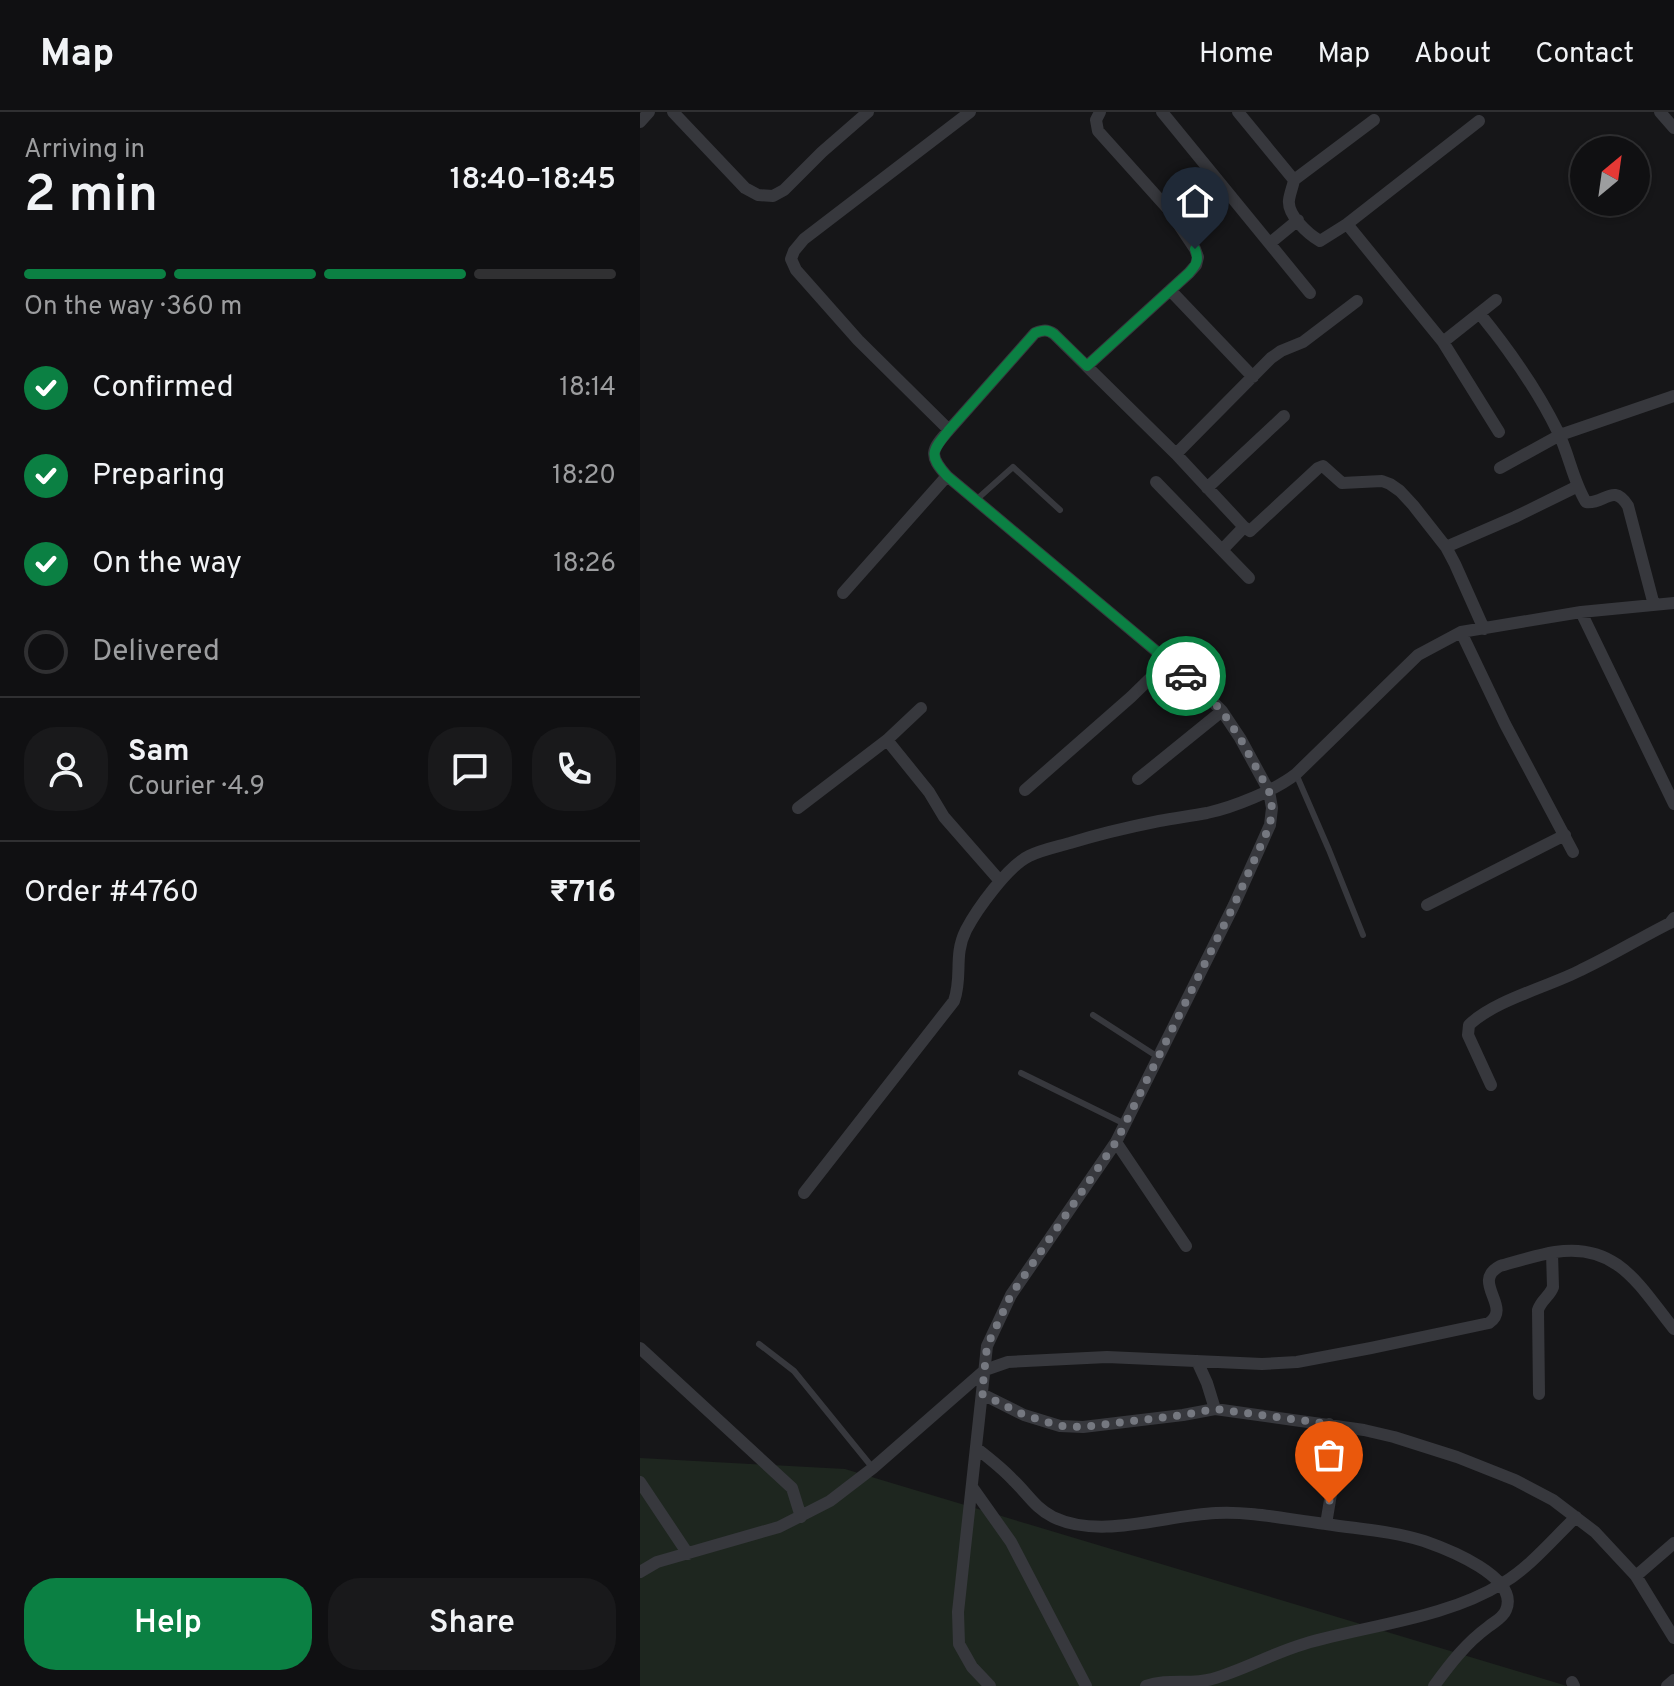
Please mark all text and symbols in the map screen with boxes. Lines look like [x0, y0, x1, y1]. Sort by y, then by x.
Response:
text: Map [40, 31, 114, 80]
text: Home [1199, 37, 1273, 73]
text: Map [1317, 37, 1370, 73]
text: About [1414, 37, 1491, 73]
text: Contact [1535, 37, 1634, 73]
text: Arriving in [24, 134, 145, 167]
north arrow [1570, 136, 1650, 216]
map controls [1570, 136, 1650, 216]
text: 18:40–18:45 [450, 162, 616, 199]
text: 2 min [24, 164, 158, 230]
pin [1161, 167, 1229, 249]
icon: home [1173, 179, 1217, 223]
text: On the way · 360 m [24, 291, 242, 324]
icon: check [24, 366, 68, 410]
text: Confirmed [92, 370, 234, 407]
text: 18:14 [559, 372, 616, 405]
icon: check [24, 454, 68, 498]
text: Preparing [92, 458, 225, 495]
text: 18:20 [552, 460, 616, 493]
icon: check [24, 542, 68, 586]
text: On the way [92, 546, 242, 583]
text: 18:26 [553, 548, 616, 581]
text: Delivered [92, 634, 220, 671]
courier [1146, 636, 1226, 716]
icon: car [1164, 654, 1208, 698]
button: person [24, 727, 108, 811]
button: chat [428, 727, 512, 811]
button: phone [532, 727, 616, 811]
text: Sam [128, 734, 190, 771]
text: Courier · 4.9 [128, 771, 265, 804]
text: Order #4760 [24, 875, 199, 912]
text: ₹716 [549, 875, 616, 912]
pin [1295, 1421, 1363, 1503]
icon: bag [1307, 1433, 1351, 1477]
button: Help [24, 1578, 312, 1670]
button: Share [328, 1578, 616, 1670]

